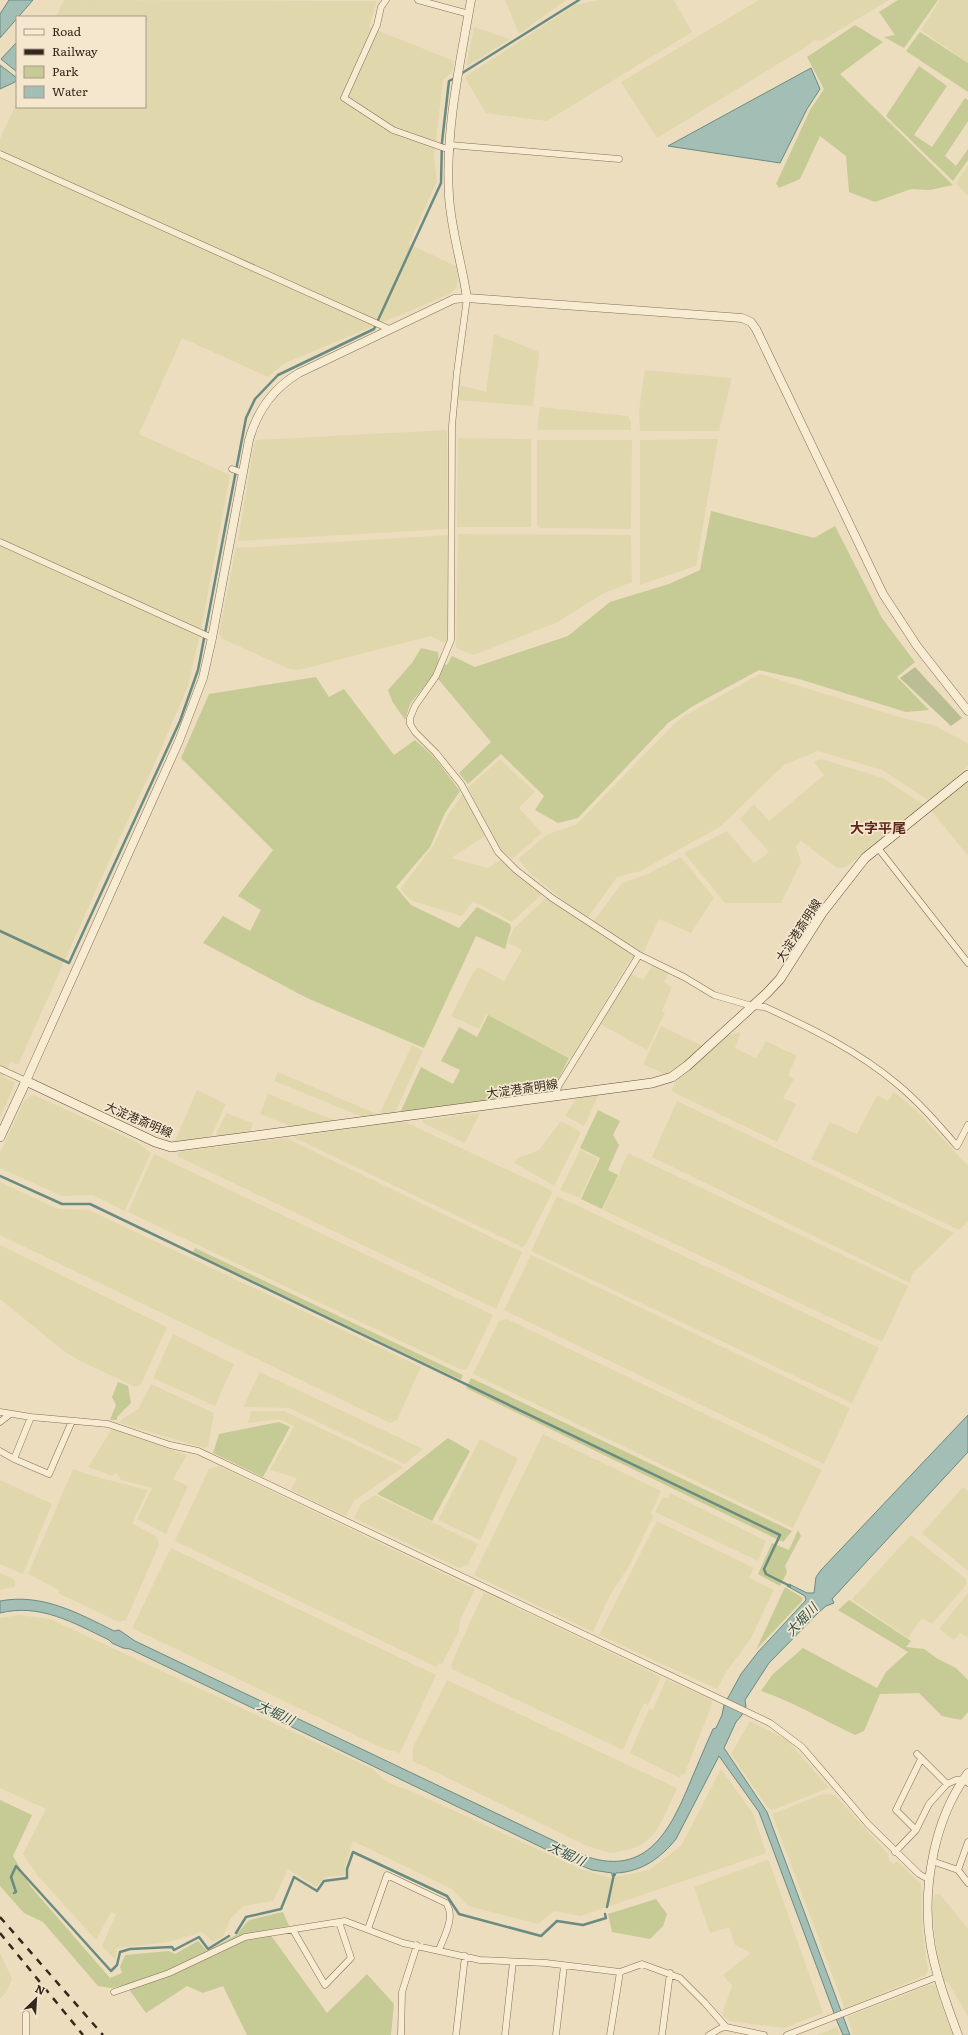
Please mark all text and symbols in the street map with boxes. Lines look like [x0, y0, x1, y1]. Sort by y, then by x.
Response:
legend [16, 16, 146, 108]
text: Road [52, 22, 82, 40]
text: Railway [52, 42, 98, 60]
text: Park [52, 62, 79, 80]
text: Water [52, 82, 88, 100]
district label: 大字平尾 [850, 817, 906, 837]
street label: 大淀港斎明線 [771, 895, 825, 965]
street label: 大淀港斎明線 [485, 1074, 559, 1102]
street label: 大淀港斎明線 [102, 1097, 176, 1141]
water label: 大堀川 [781, 1597, 823, 1640]
water label: 大堀川 [254, 1695, 299, 1730]
water label: 大堀川 [545, 1836, 590, 1871]
north arrow [16, 1979, 56, 2019]
text: N [33, 1980, 48, 1998]

